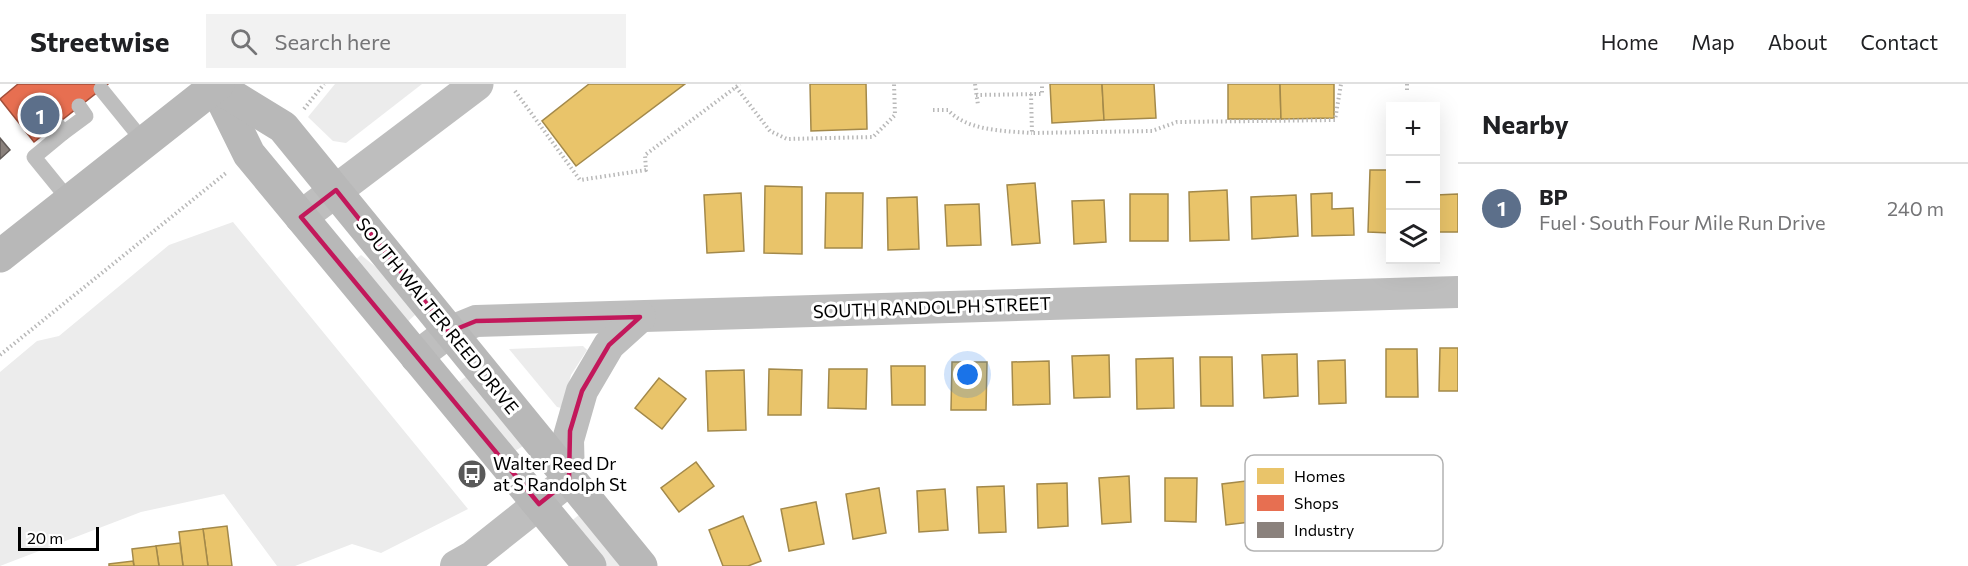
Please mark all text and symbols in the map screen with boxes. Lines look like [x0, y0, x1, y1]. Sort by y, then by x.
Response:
search box [206, 14, 626, 68]
text: Streetwise [30, 24, 170, 58]
icon: search [227, 25, 260, 58]
text: Search here [275, 28, 391, 55]
text: Home [1601, 29, 1658, 54]
text: Map [1691, 29, 1735, 54]
text: About [1768, 29, 1827, 54]
text: Contact [1860, 29, 1938, 54]
pin: 1 [20, 93, 60, 138]
map controls [1386, 102, 1440, 264]
button: + [1386, 102, 1440, 156]
text: Nearby [1482, 108, 1569, 139]
button: − [1386, 156, 1440, 210]
text: BP [1539, 183, 1568, 210]
text: 1 [1497, 196, 1506, 220]
text: 240 m [1887, 196, 1944, 220]
button: layers [1386, 210, 1440, 264]
text: Fuel · South Four Mile Run Drive [1539, 210, 1826, 234]
street label: SOUTH WALTER REED DRIVE [352, 213, 524, 418]
street label: SOUTH RANDOLPH STREET [813, 292, 1051, 322]
your location [953, 360, 982, 389]
place label: Walter Reed Dr at S Randolph St [493, 452, 627, 495]
legend [1245, 455, 1443, 551]
bus stop icon: Walter Reed Dr at S Randolph St [456, 458, 488, 490]
text: Homes [1294, 466, 1345, 485]
text: Shops [1294, 493, 1339, 512]
text: Industry [1294, 520, 1354, 539]
scale bar [18, 524, 99, 552]
text: 20 m [27, 528, 63, 547]

